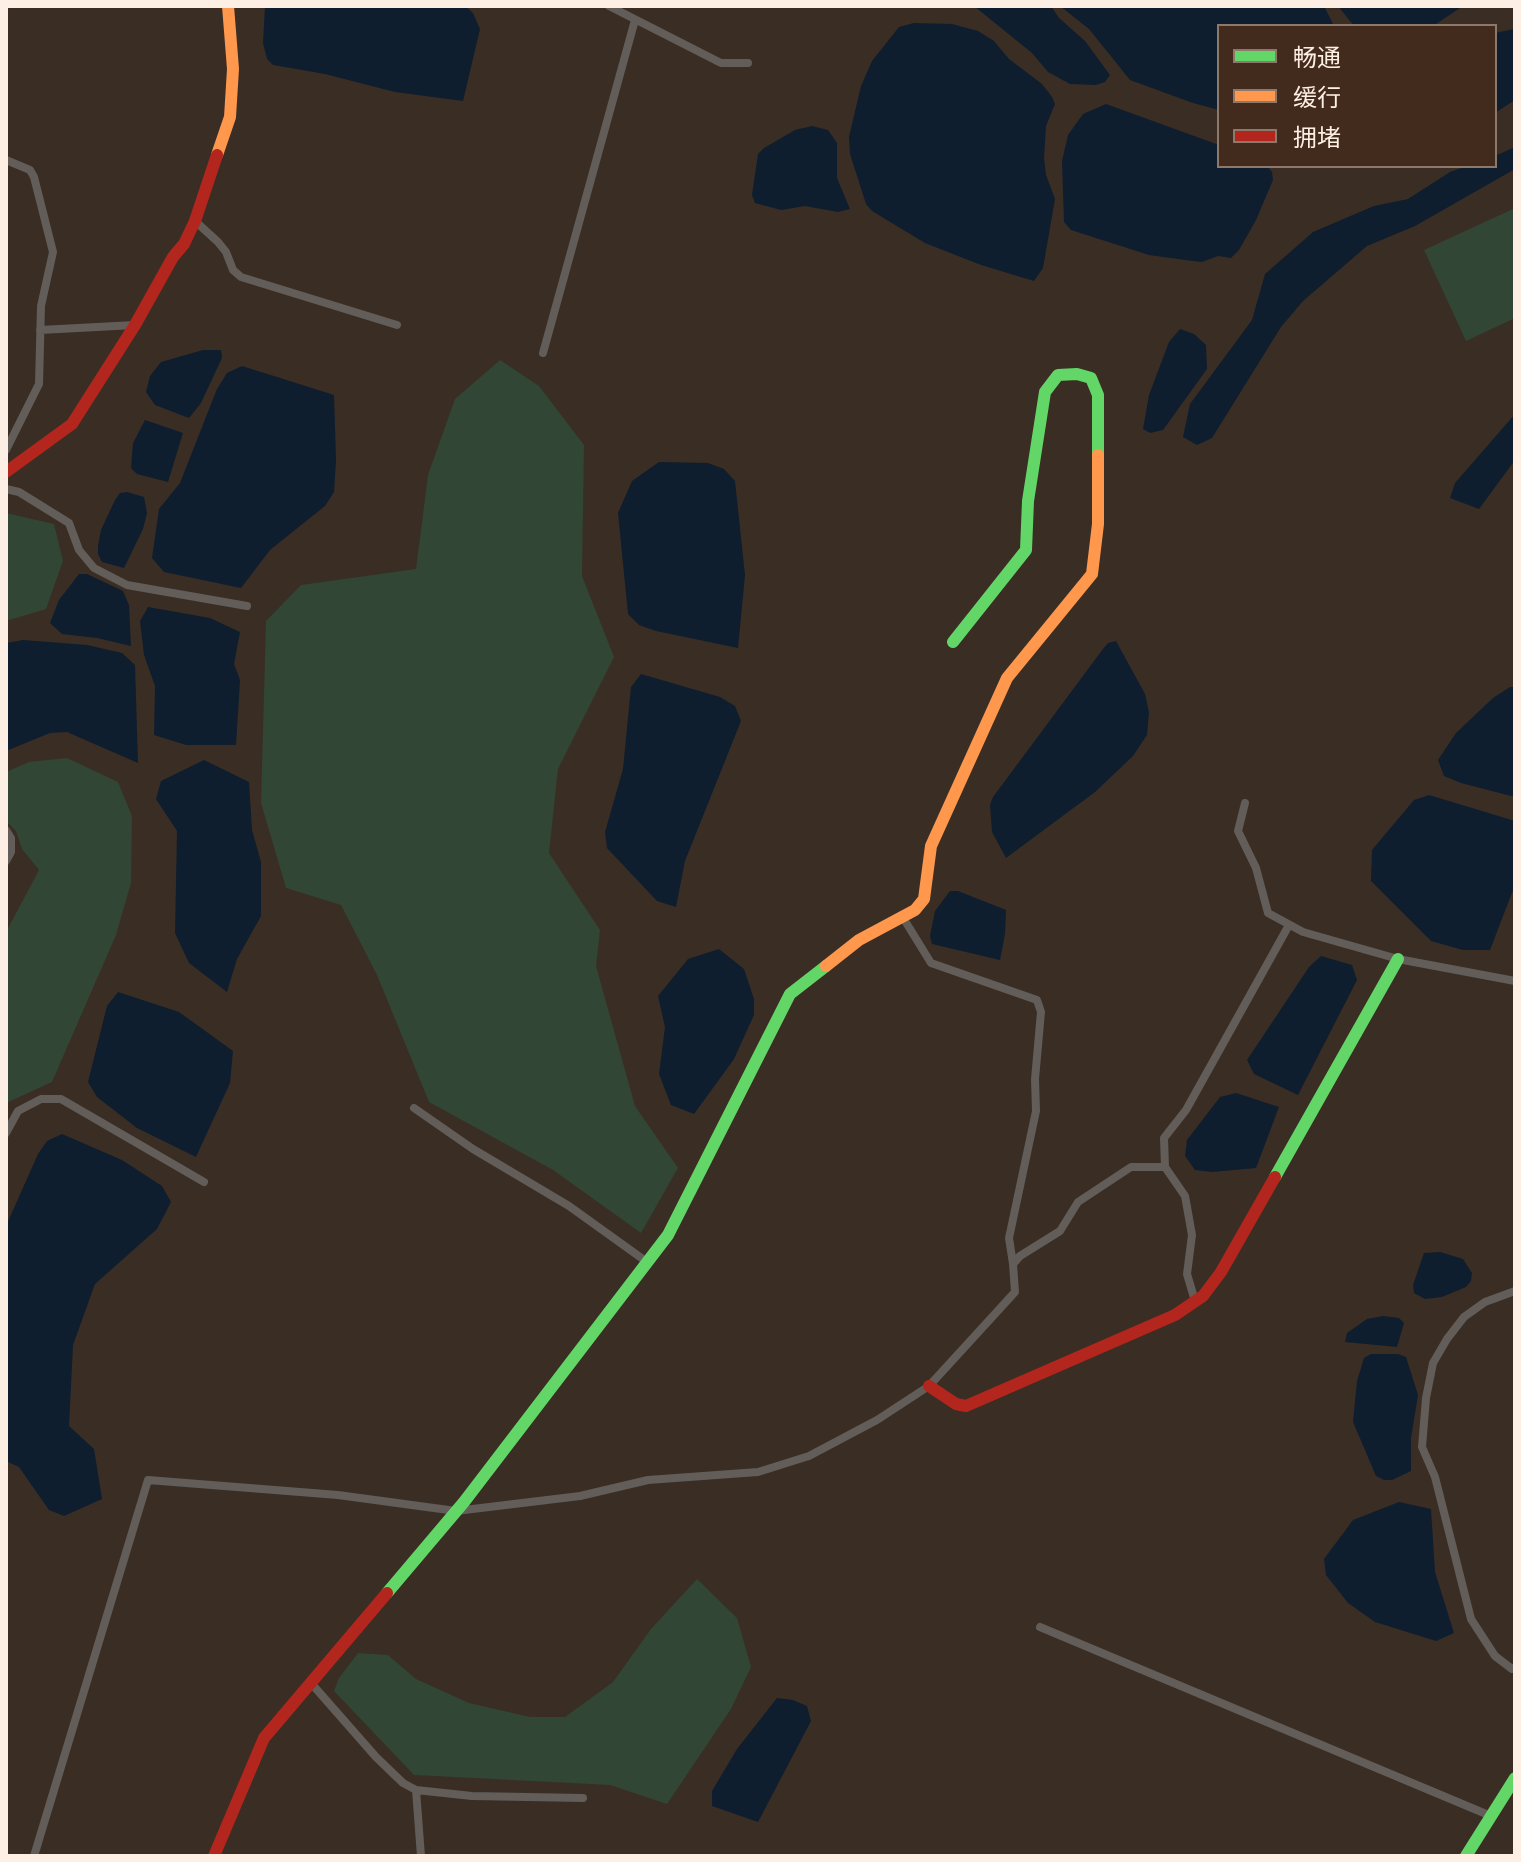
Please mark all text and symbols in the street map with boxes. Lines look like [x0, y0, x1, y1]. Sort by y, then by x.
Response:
legend [1217, 24, 1497, 168]
text: 畅通 [1293, 39, 1341, 75]
text: 缓行 [1293, 79, 1341, 115]
text: 拥堵 [1293, 119, 1341, 155]

